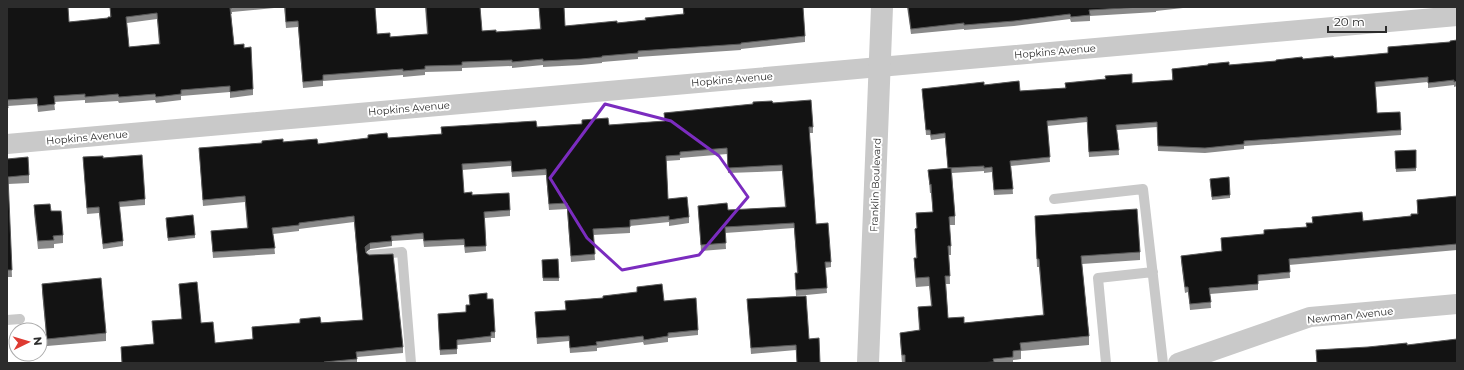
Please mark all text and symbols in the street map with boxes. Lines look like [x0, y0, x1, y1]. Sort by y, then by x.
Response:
scale bar [1328, 8, 1386, 34]
text: 20 m [1334, 14, 1365, 29]
street label: Hopkins Avenue [1014, 41, 1096, 62]
street label: Hopkins Avenue [691, 69, 773, 90]
street label: Hopkins Avenue [368, 98, 450, 119]
street label: Hopkins Avenue [46, 127, 128, 148]
street label: Franklin Boulevard [867, 138, 884, 232]
street label: Newman Avenue [1306, 305, 1394, 326]
north arrow [8, 322, 48, 362]
text: N [31, 336, 45, 346]

